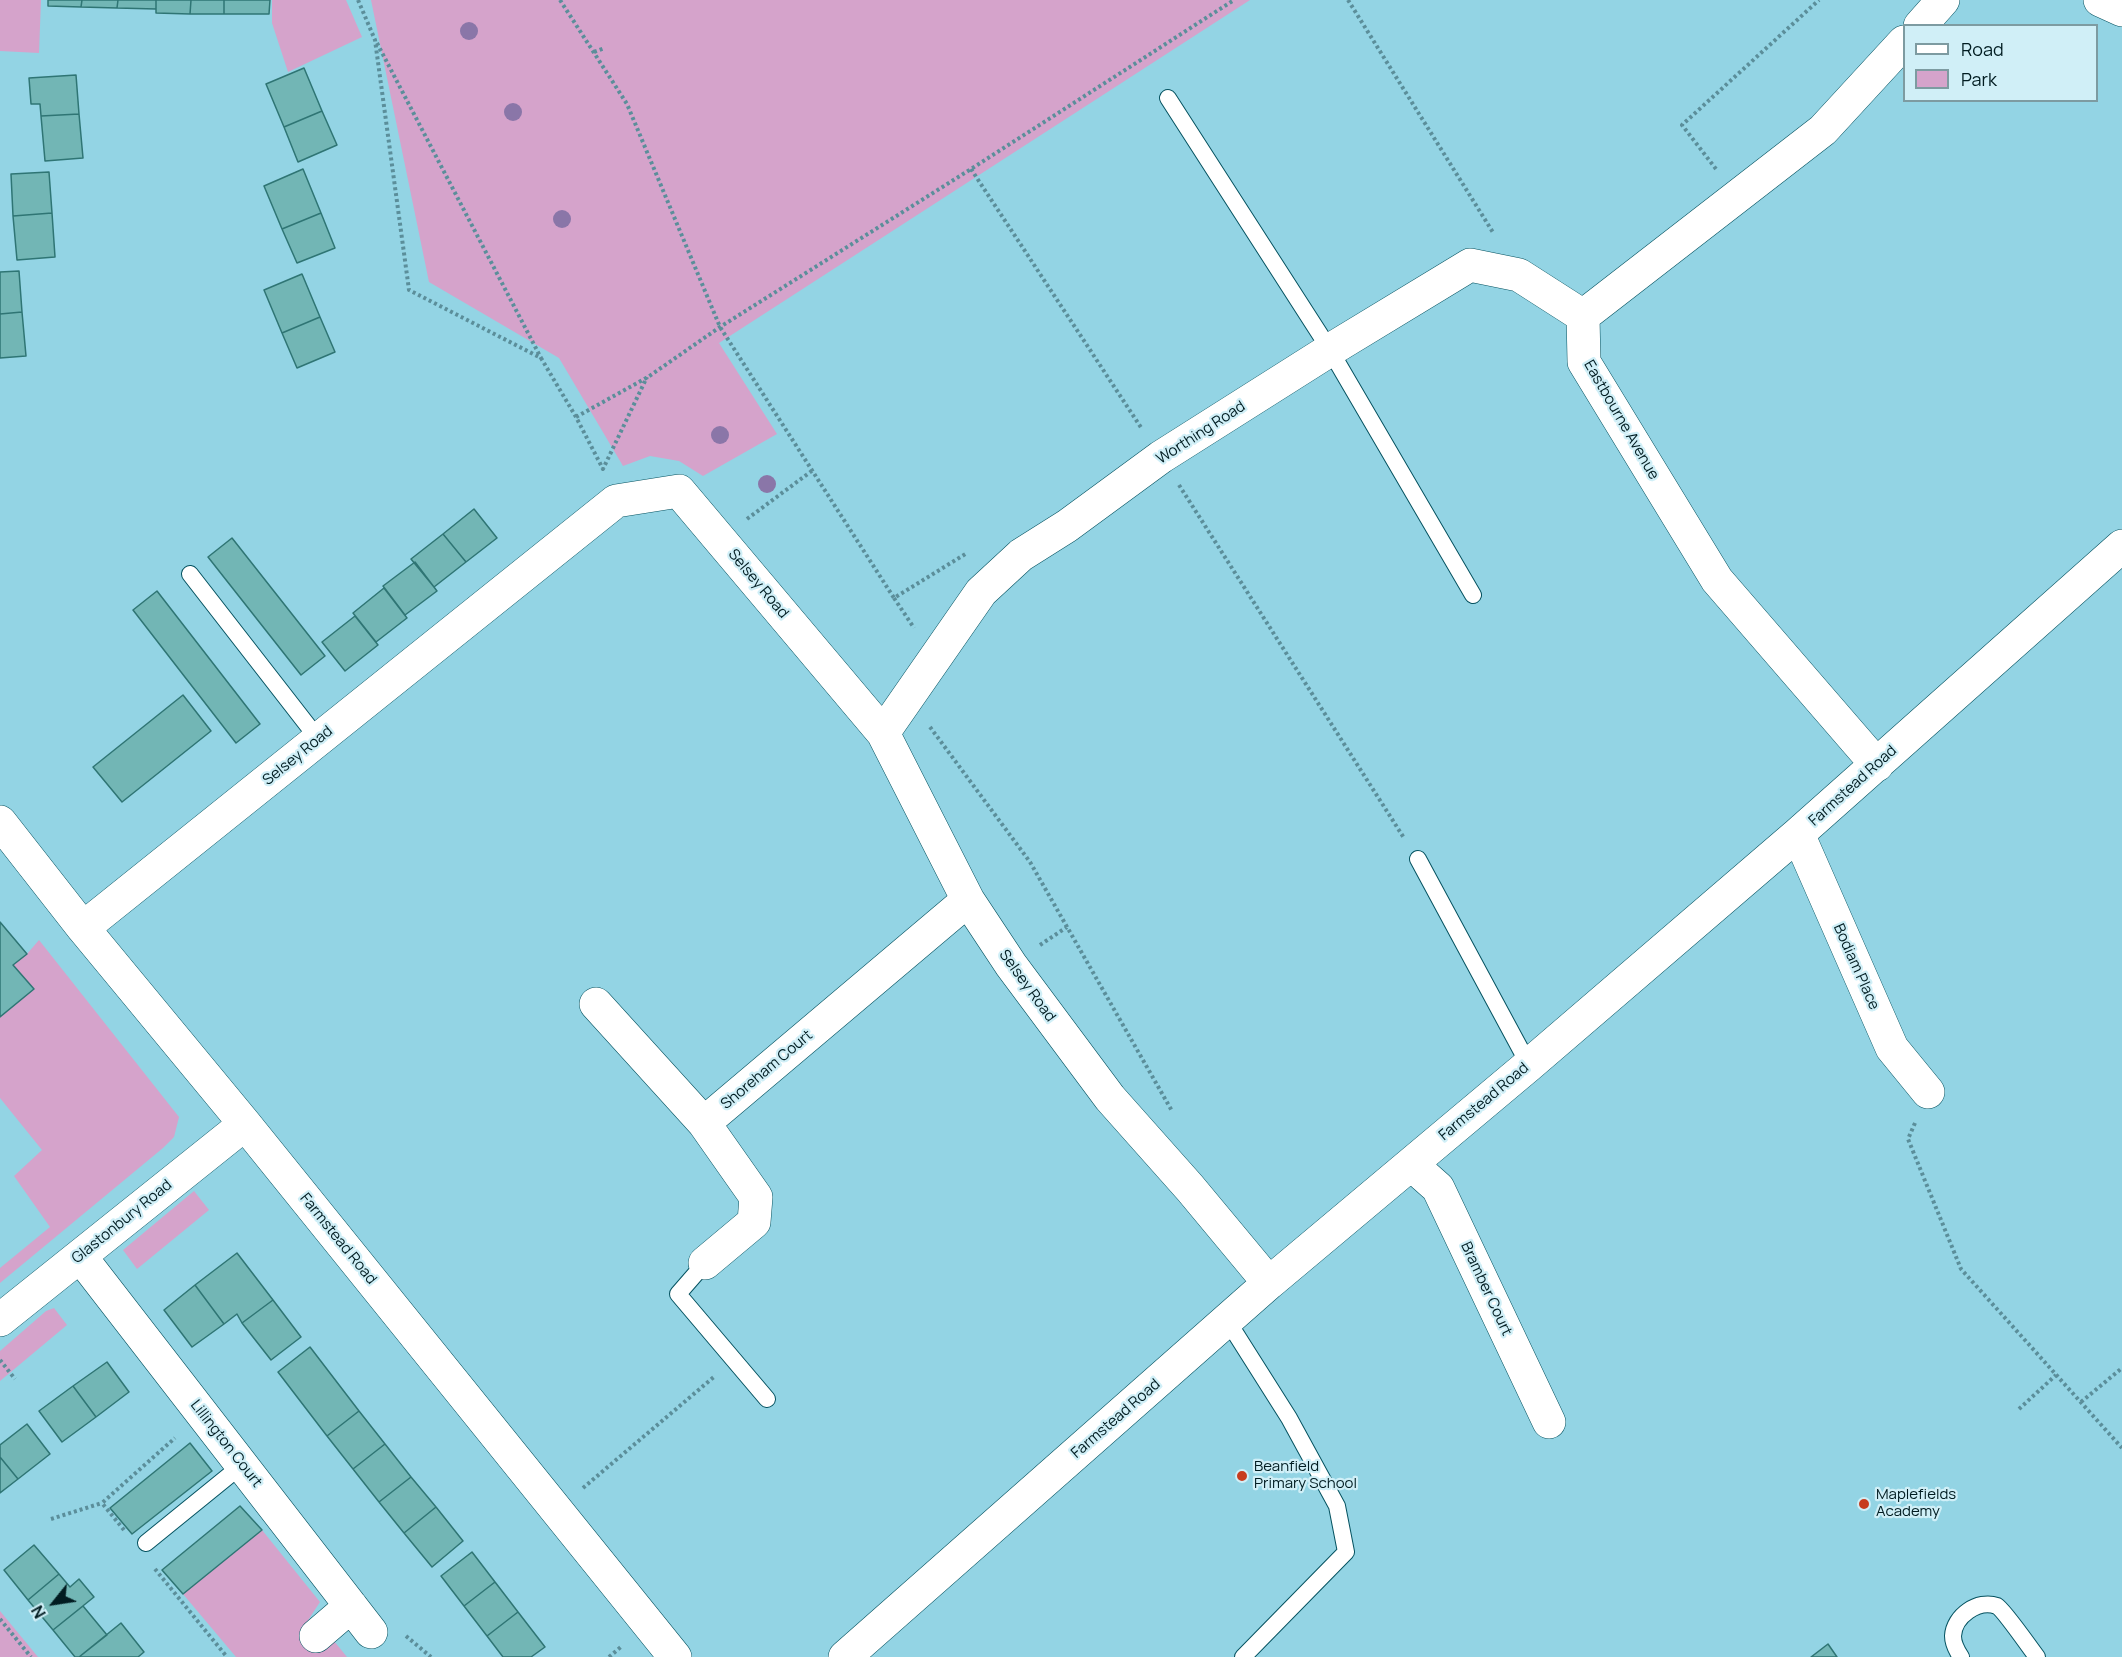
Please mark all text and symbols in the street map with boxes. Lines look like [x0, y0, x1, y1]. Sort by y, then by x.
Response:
legend [1903, 24, 2098, 102]
text: Road [1961, 37, 2004, 61]
text: Park [1961, 67, 1997, 91]
street label: Eastbourne Avenue [1580, 357, 1662, 483]
street label: Worthing Road [1153, 398, 1249, 468]
street label: Selsey Road [724, 546, 792, 622]
street label: Selsey Road [260, 722, 336, 790]
street label: Farmstead Road [1805, 742, 1901, 830]
street label: Bodiam Place [1829, 921, 1883, 1013]
street label: Selsey Road [995, 947, 1059, 1025]
street label: Shoreham Court [718, 1026, 816, 1114]
street label: Farmstead Road [1435, 1059, 1533, 1145]
street label: Glastonbury Road [68, 1176, 176, 1268]
street label: Farmstead Road [296, 1190, 380, 1288]
street label: Bramber Court [1456, 1239, 1516, 1339]
street label: Farmstead Road [1068, 1376, 1164, 1462]
street label: Lillington Court [186, 1397, 266, 1491]
place label: Beanfield Primary School [1254, 1458, 1357, 1493]
marker: Beanfield Primary School [1235, 1469, 1249, 1483]
place label: Maplefields Academy [1876, 1486, 1956, 1521]
marker: Maplefields Academy [1857, 1497, 1871, 1511]
north arrow [24, 1573, 84, 1633]
text: N [26, 1602, 51, 1622]

